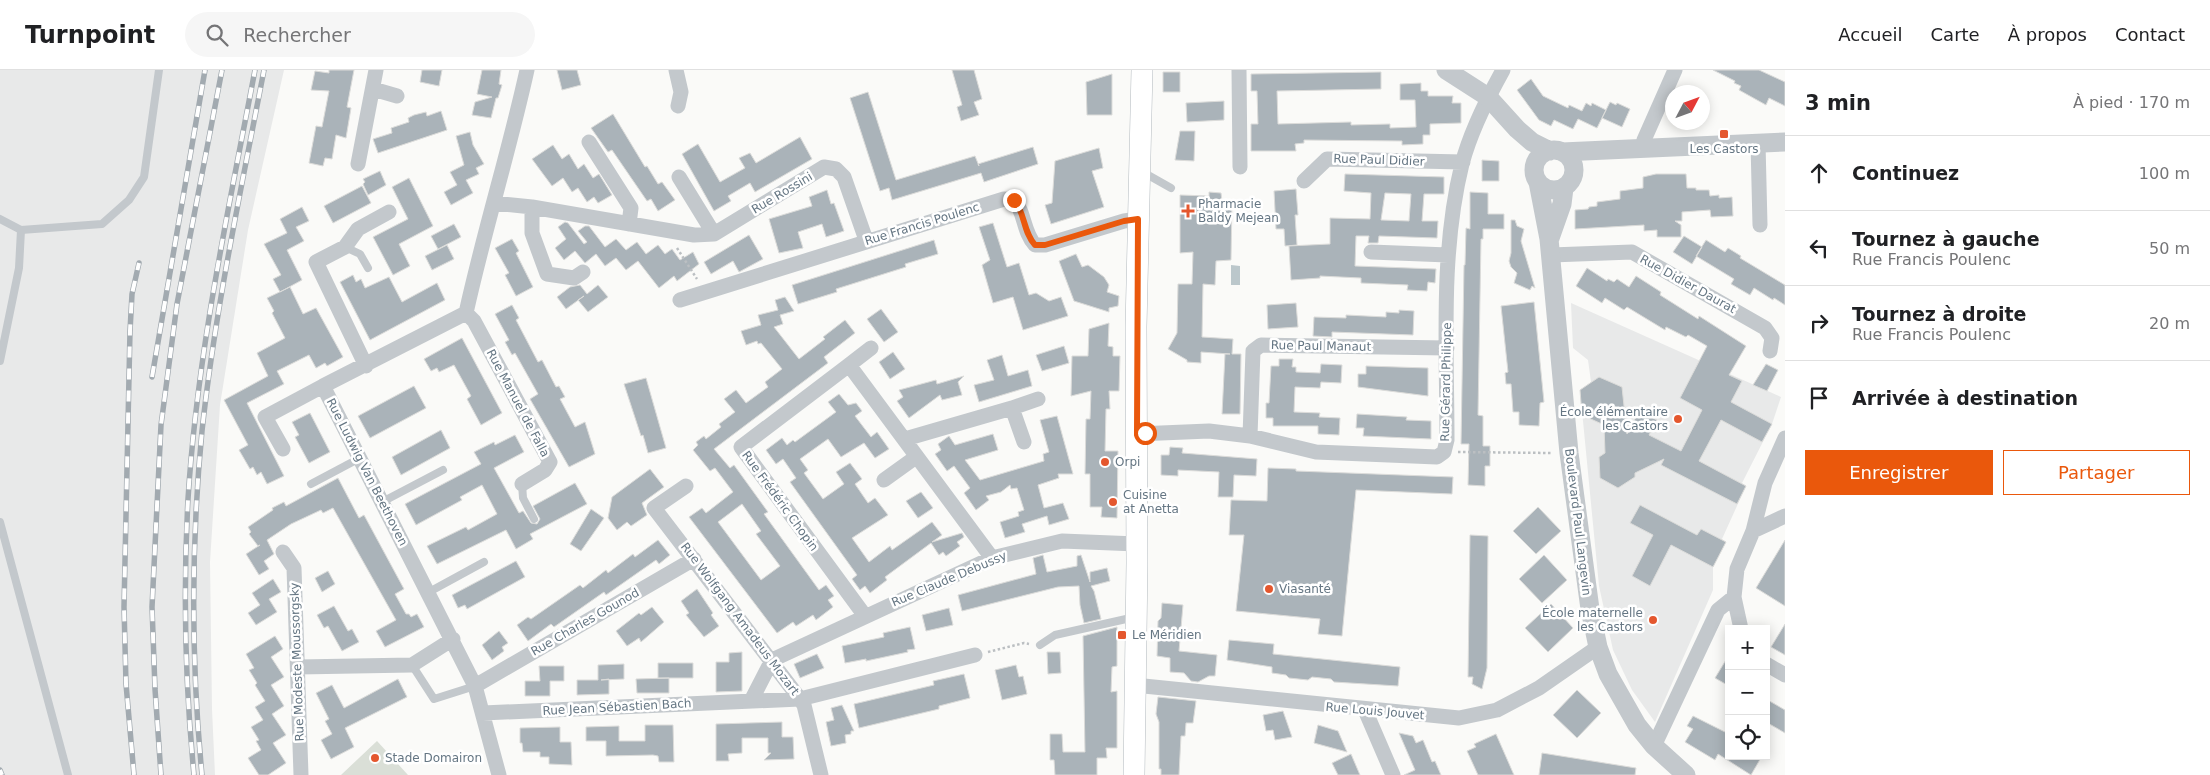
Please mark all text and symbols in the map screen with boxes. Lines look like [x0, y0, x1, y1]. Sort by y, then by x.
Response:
search box [185, 12, 535, 57]
text: Turnpoint [25, 21, 155, 49]
icon: search [203, 21, 231, 49]
text: Rechercher [243, 24, 351, 46]
text: Accueil [1838, 24, 1903, 45]
text: Carte [1931, 24, 1980, 45]
text: À propos [2008, 24, 2087, 45]
text: Contact [2115, 24, 2185, 45]
north arrow [1665, 85, 1710, 130]
text: 3 min [1805, 91, 1871, 115]
text: À pied · 170 m [2073, 93, 2190, 112]
marker: Les Castors [1718, 128, 1730, 140]
place label: Les Castors [1689, 142, 1759, 156]
street label: Rue Paul Didier [1333, 151, 1425, 169]
icon: ahead [1805, 159, 1833, 187]
text: Continuez [1852, 162, 1959, 184]
text: 100 m [2139, 164, 2190, 183]
street label: Rue Rossini [749, 169, 815, 217]
route end [1003, 189, 1026, 212]
place label: Pharmacie Baldy Mejean [1198, 197, 1279, 225]
street label: Rue Francis Poulenc [863, 200, 981, 248]
marker: Pharmacie Baldy Mejean [1182, 205, 1194, 217]
text: Tournez à gauche [1852, 228, 2040, 250]
icon: left [1805, 234, 1833, 262]
text: 50 m [2149, 239, 2190, 258]
text: Rue Francis Poulenc [1852, 250, 2011, 269]
street label: Rue Didier Daurat [1638, 252, 1739, 316]
text: Tournez à droite [1852, 303, 2026, 325]
icon: right [1805, 309, 1833, 337]
text: 20 m [2149, 314, 2190, 333]
street label: Rue Gérard Philippe [1438, 322, 1454, 442]
text: Rue Francis Poulenc [1852, 325, 2011, 344]
street label: Rue Paul Manaut [1271, 338, 1372, 354]
street label: Rue Manuel de Falla [484, 347, 552, 459]
icon: arrive [1805, 384, 1833, 412]
text: Arrivée à destination [1852, 387, 2078, 409]
street label: Rue Ludwig Van Beethoven [324, 396, 410, 548]
place label: École élémentaire les Castors [1560, 404, 1668, 433]
marker: École élémentaire les Castors [1672, 413, 1684, 425]
route start [1134, 422, 1157, 445]
street label: Rue Frédéric Chopin [739, 448, 821, 554]
street label: Boulevard Paul Langevin [1562, 448, 1594, 596]
button: Enregistrer [1805, 450, 1993, 495]
button: Partager [2003, 450, 2190, 495]
place label: Orpi [1115, 455, 1140, 469]
marker: Orpi [1099, 456, 1111, 468]
place label: Cuisine at Anetta [1123, 488, 1179, 516]
marker: Cuisine at Anetta [1107, 496, 1119, 508]
street label: Rue Wolfgang Amadeus Mozart [678, 540, 802, 698]
street label: Rue Claude Debussy [889, 548, 1009, 610]
street label: Rue Modeste Moussorgsky [287, 582, 307, 742]
place label: Viasanté [1279, 582, 1331, 596]
marker: Viasanté [1263, 583, 1275, 595]
street label: Rue Charles Gounod [528, 585, 642, 659]
place label: École maternelle les Castors [1542, 605, 1643, 634]
marker: École maternelle les Castors [1647, 614, 1659, 626]
map controls [1725, 625, 1770, 760]
button: + [1725, 625, 1770, 670]
place label: Le Méridien [1132, 628, 1202, 642]
marker: Le Méridien [1116, 629, 1128, 641]
button: − [1725, 670, 1770, 715]
street label: Rue Jean Sébastien Bach [542, 696, 692, 718]
street label: Rue Louis Jouvet [1325, 700, 1425, 722]
button: locate [1725, 715, 1770, 760]
place label: Stade Domairon [385, 751, 482, 765]
marker: Stade Domairon [369, 752, 381, 764]

